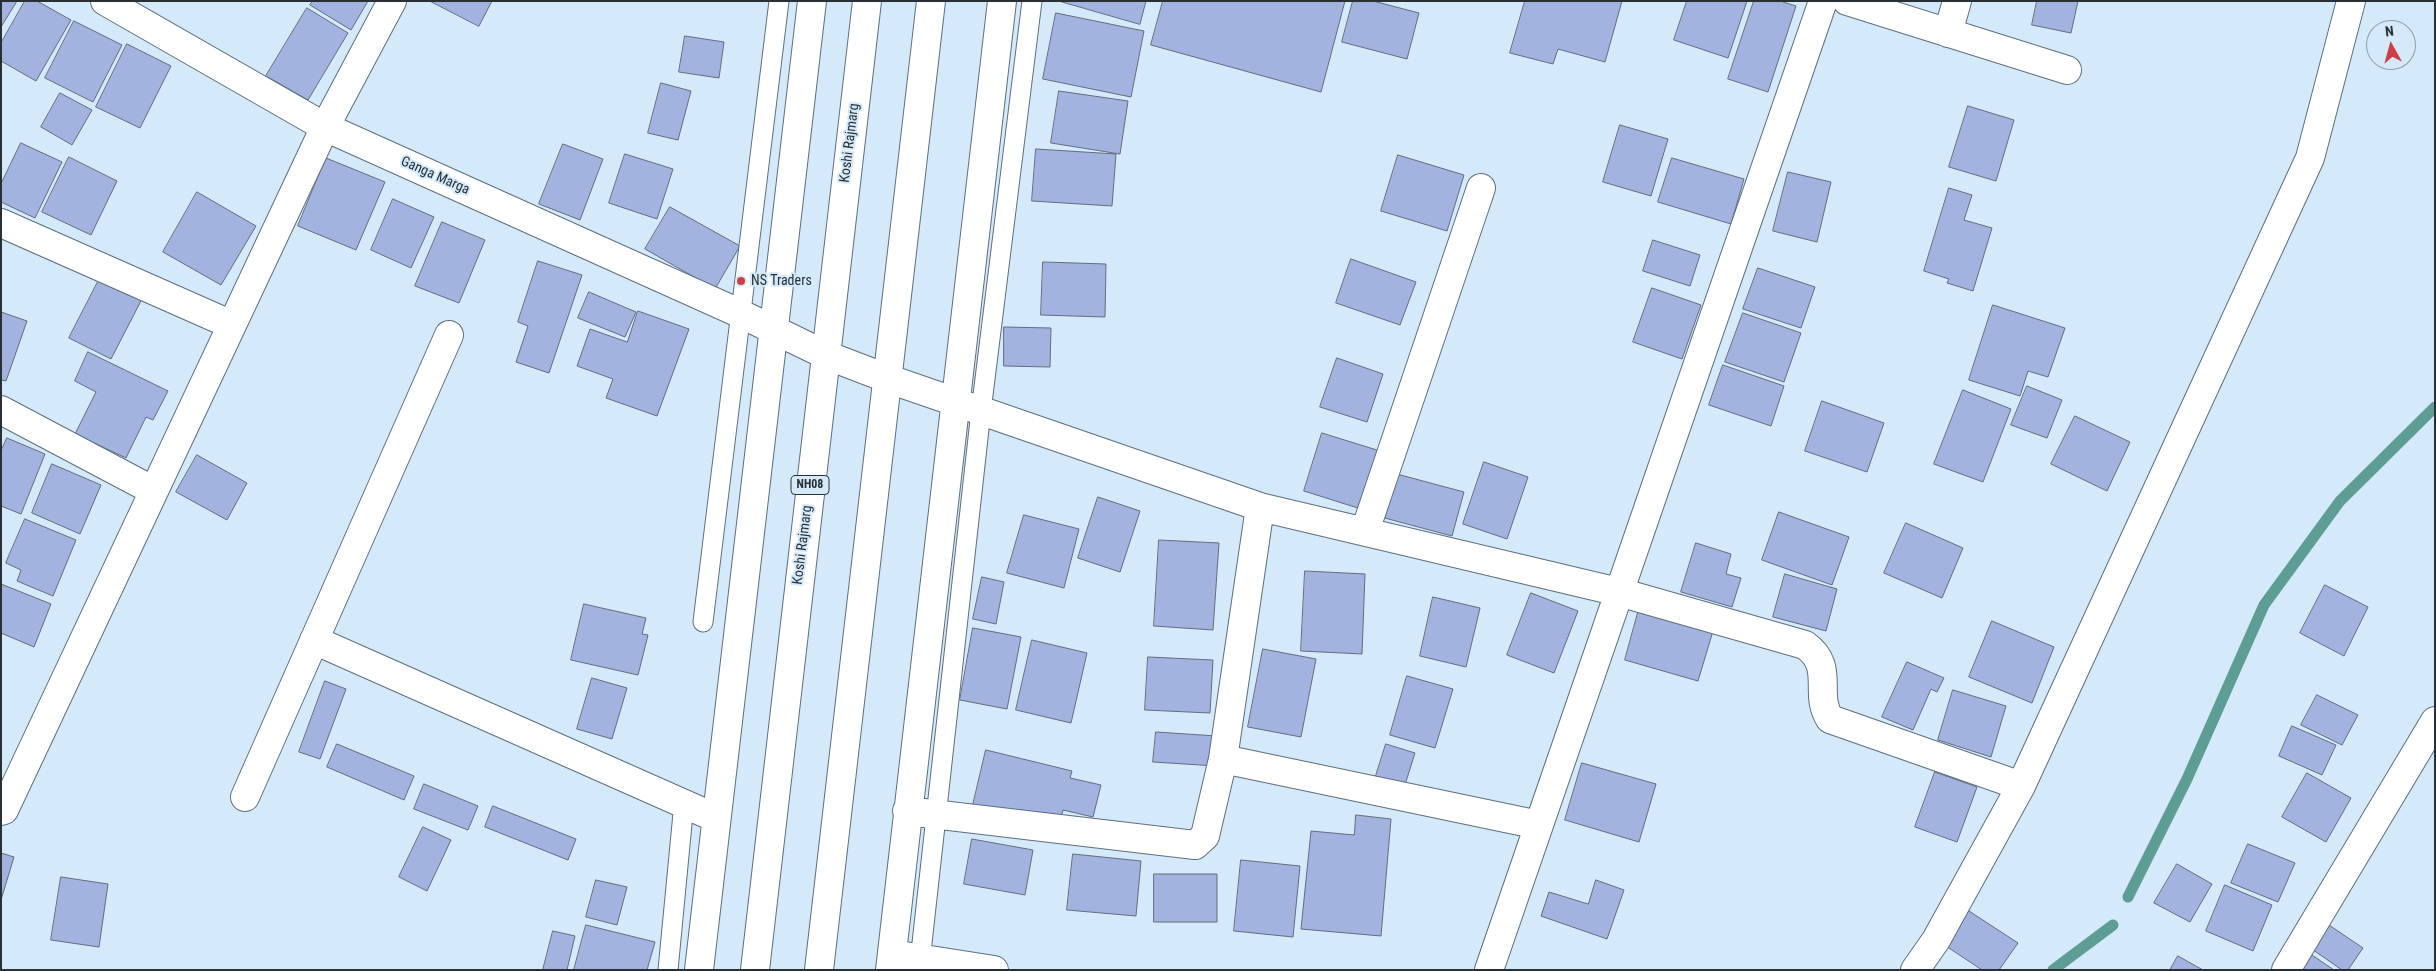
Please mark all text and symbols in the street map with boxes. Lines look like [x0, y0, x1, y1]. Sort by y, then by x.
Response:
north arrow [2366, 20, 2416, 70]
text: N [2384, 23, 2395, 40]
street label: Koshi Rajmarg [837, 102, 863, 184]
street label: Ganga Marga [398, 153, 472, 199]
place label: NS Traders [751, 273, 812, 289]
marker: NS Traders [735, 275, 747, 287]
road number: NH08 [791, 476, 829, 494]
street label: Koshi Rajmarg [790, 504, 816, 586]

